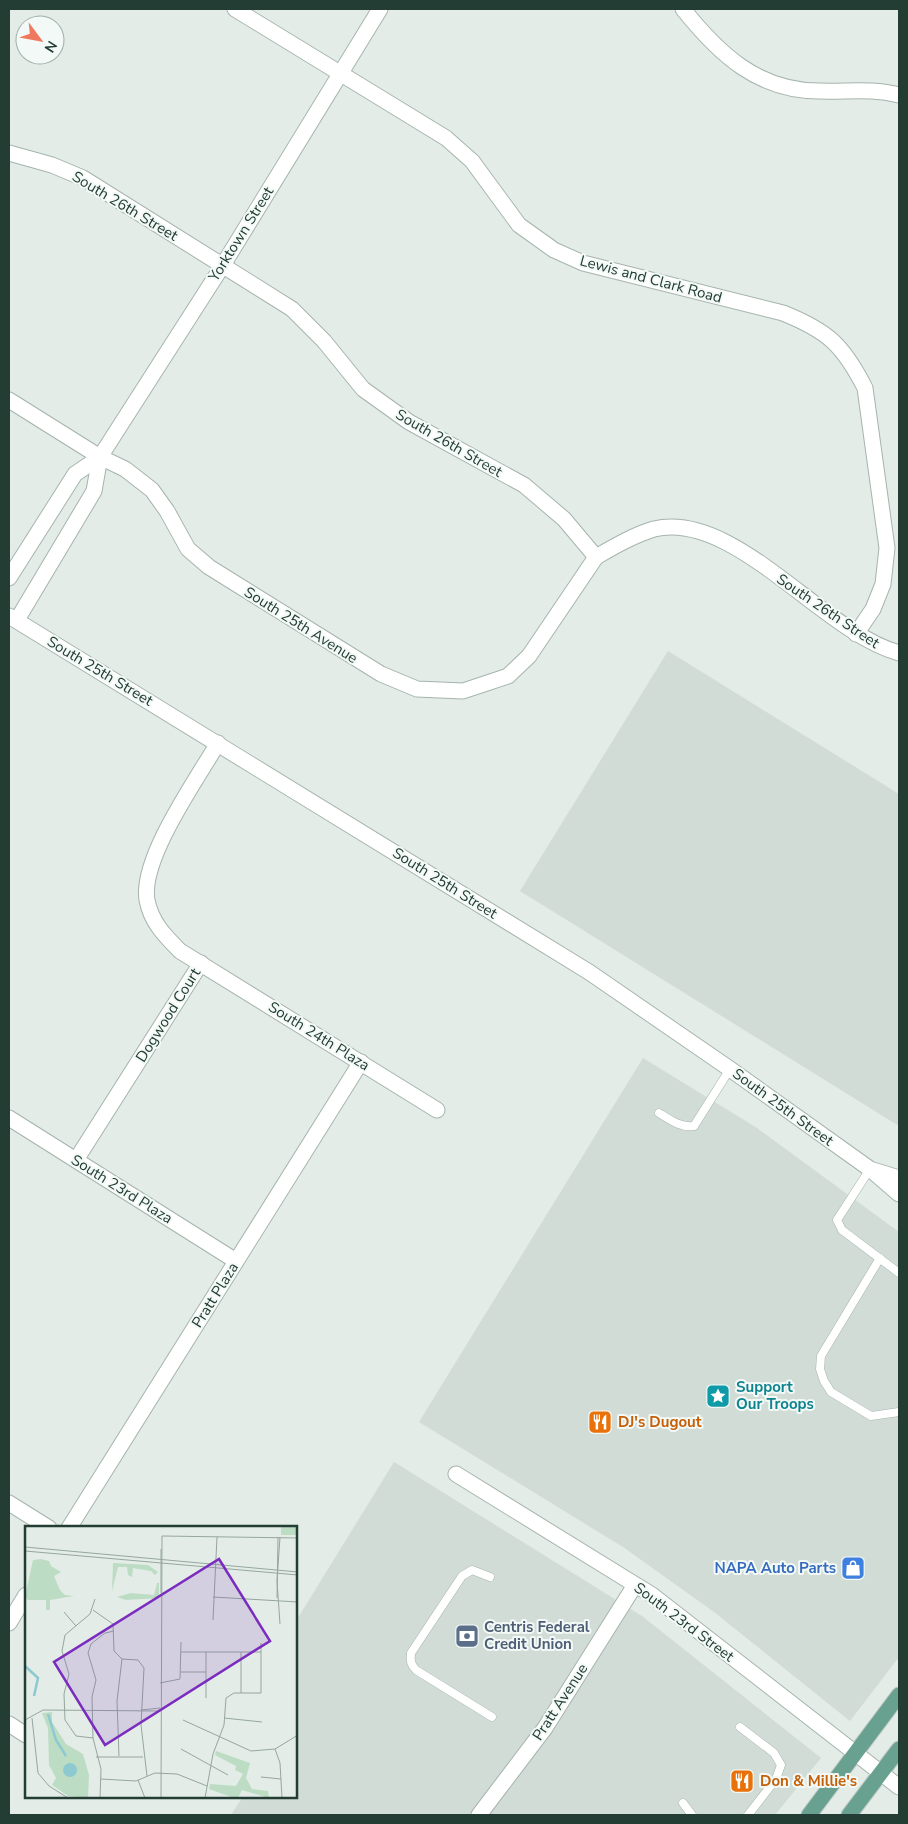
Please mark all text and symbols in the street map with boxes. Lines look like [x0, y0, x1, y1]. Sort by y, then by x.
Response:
north arrow [15, 15, 65, 65]
text: N [40, 37, 61, 56]
street label: South 26th Street [68, 166, 182, 246]
street label: Yorktown Street [203, 182, 279, 286]
street label: Lewis and Clark Road [578, 250, 724, 308]
street label: South 26th Street [392, 404, 507, 482]
street label: South 26th Street [773, 569, 884, 653]
street label: South 25th Avenue [240, 582, 362, 668]
street label: South 25th Street [43, 631, 157, 711]
street label: South 25th Street [389, 843, 502, 924]
street label: Dogwood Court [131, 964, 205, 1066]
street label: South 24th Plaza [265, 997, 373, 1075]
street label: South 25th Street [729, 1064, 838, 1151]
street label: South 23rd Plaza [67, 1150, 177, 1228]
street label: Pratt Plaza [187, 1259, 243, 1331]
place label: Support Our Troops [736, 1377, 814, 1414]
place icon: Support Our Troops [705, 1383, 731, 1409]
restaurant icon: DJ's Dugout [587, 1409, 613, 1435]
place label: DJ's Dugout [618, 1412, 702, 1432]
inset map [25, 1526, 298, 1799]
shop icon: NAPA Auto Parts [840, 1555, 866, 1581]
place label: NAPA Auto Parts [714, 1558, 836, 1578]
street label: South 23rd Street [630, 1578, 739, 1667]
place label: Centris Federal Credit Union [484, 1617, 590, 1654]
bank icon: Centris Federal Credit Union [454, 1623, 480, 1649]
street label: Pratt Avenue [528, 1660, 592, 1744]
restaurant icon: Don & Millie's [729, 1768, 755, 1794]
place label: Don & Millie's [760, 1771, 857, 1791]

